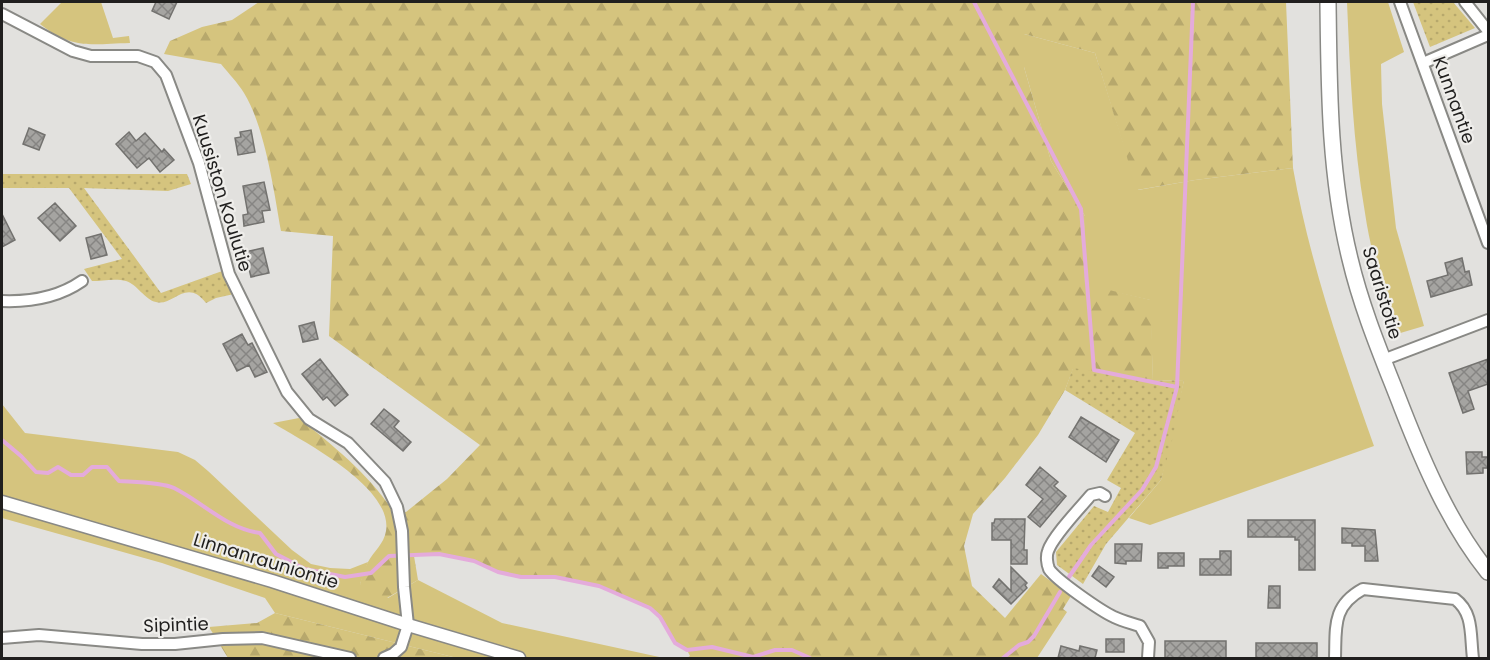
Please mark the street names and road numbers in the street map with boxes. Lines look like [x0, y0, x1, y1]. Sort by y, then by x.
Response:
street label: Kunnantie [1427, 53, 1482, 147]
street label: Kuusiston Koulutie [187, 111, 258, 275]
street label: Saaristotie [1357, 243, 1408, 342]
street label: Linnanrauniontie [191, 527, 342, 594]
street label: Sipintie [143, 611, 209, 638]

